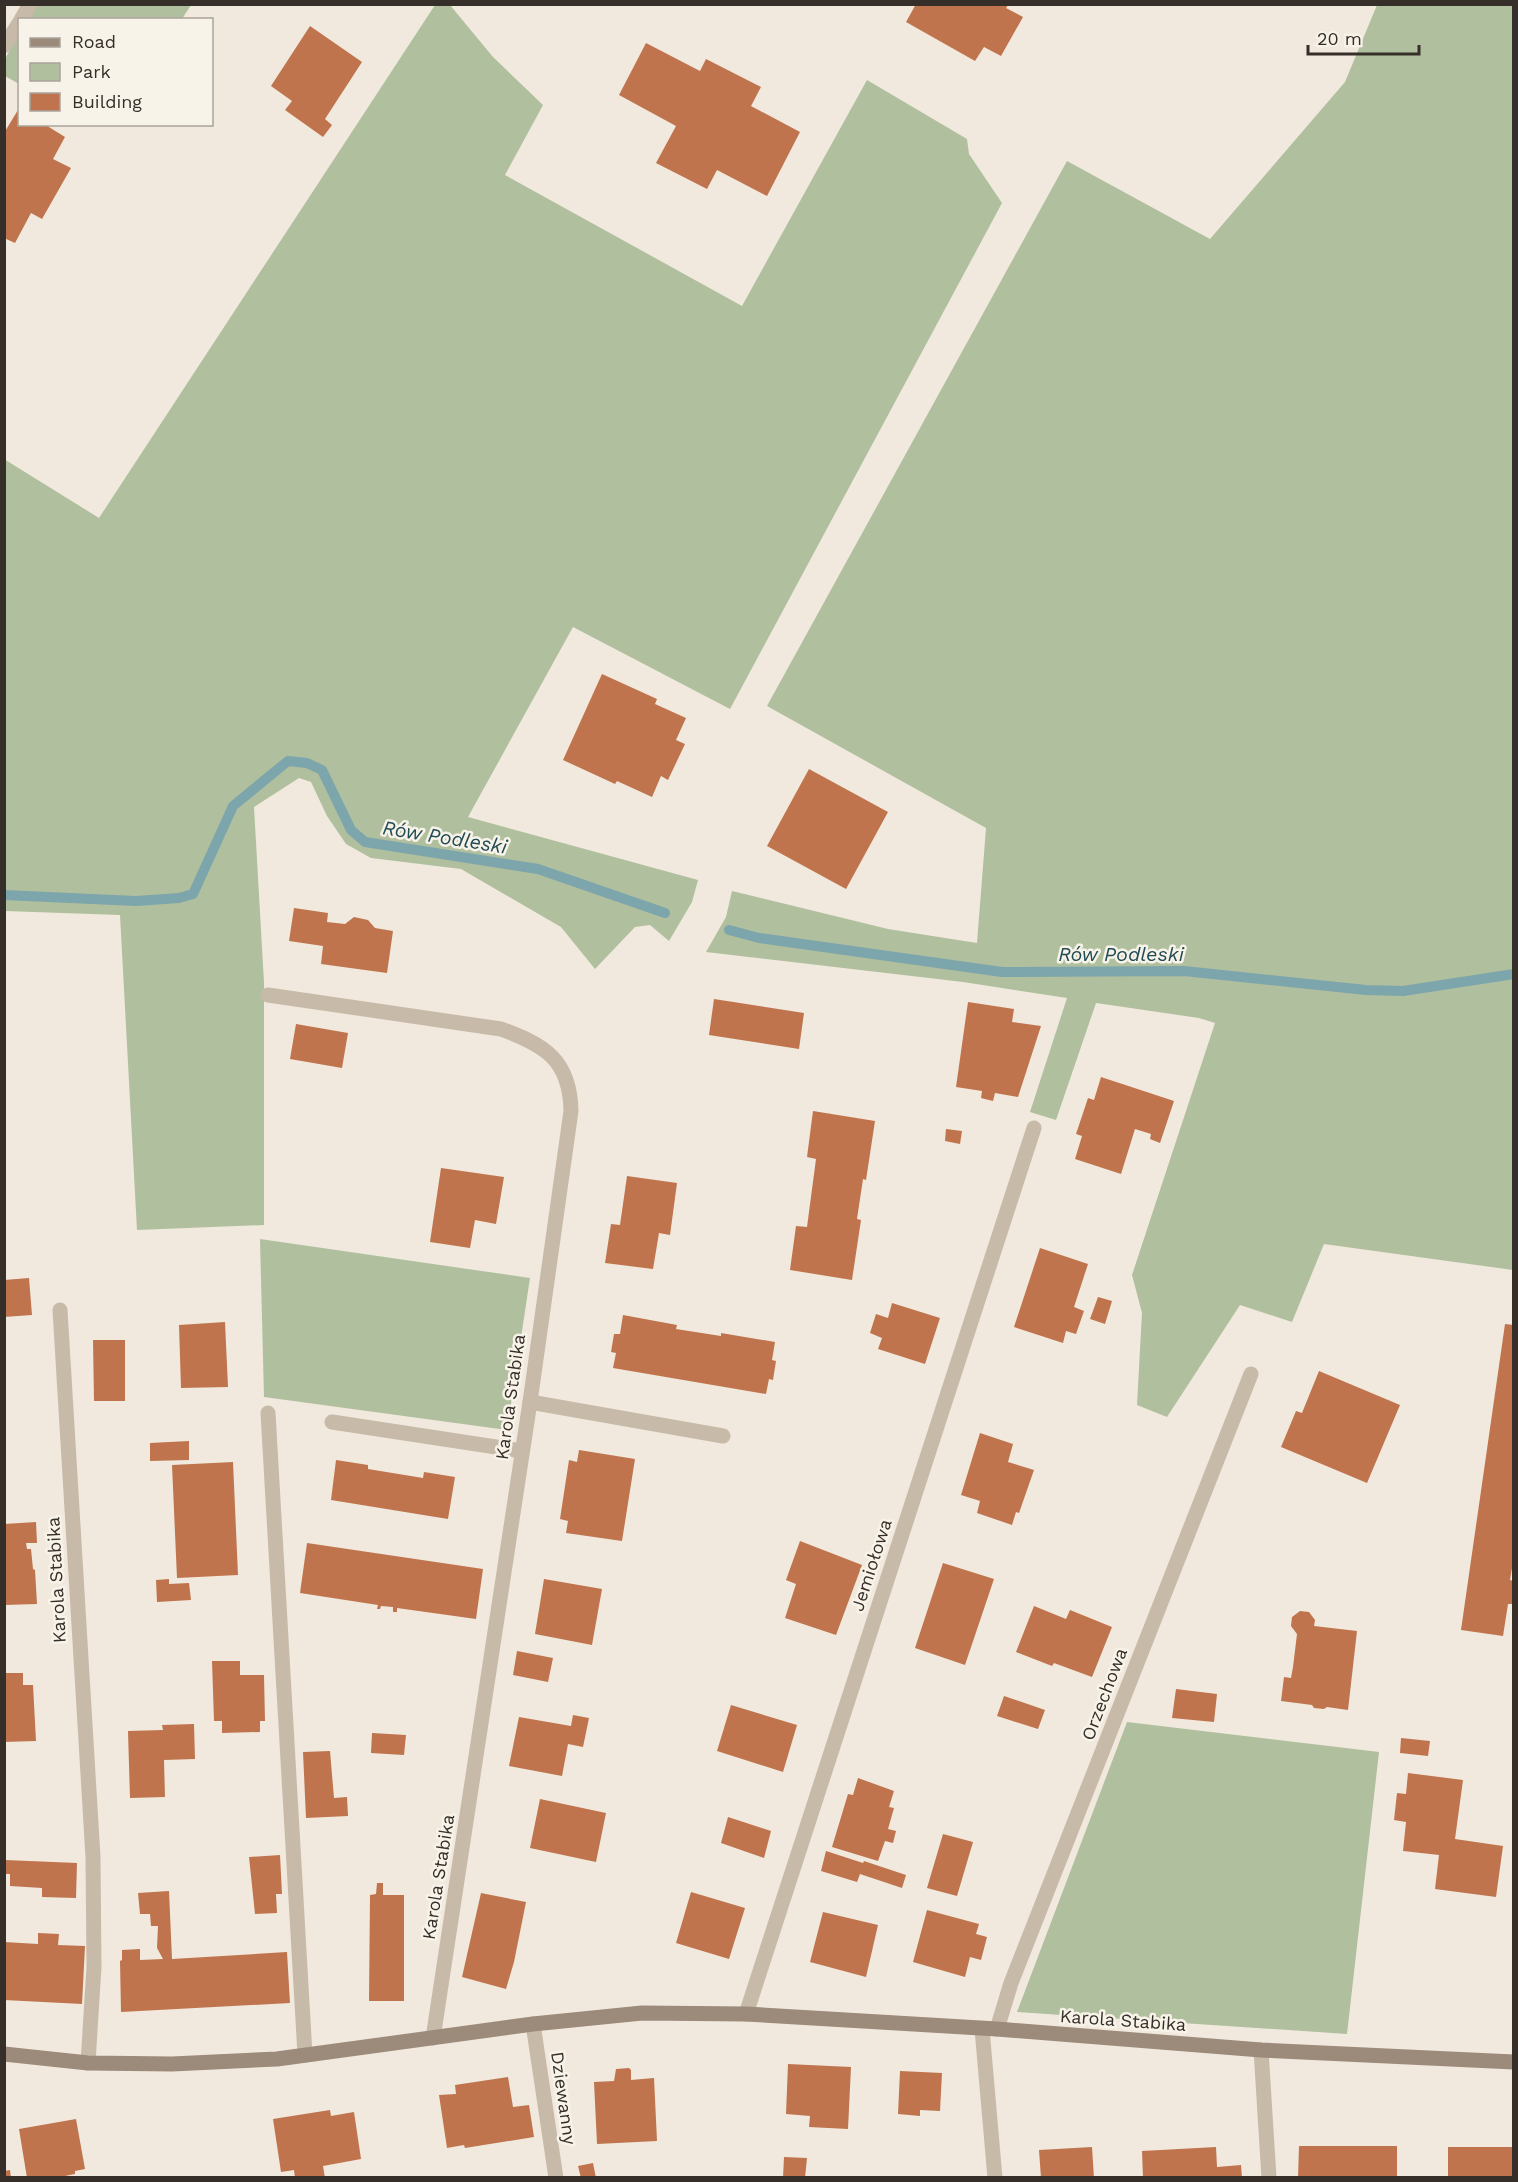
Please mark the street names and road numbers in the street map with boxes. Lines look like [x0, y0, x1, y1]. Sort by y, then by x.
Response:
street label: Karola Stabika [491, 1333, 529, 1461]
street label: Karola Stabika [42, 1516, 70, 1644]
street label: Jemiołowa [846, 1516, 896, 1614]
street label: Orzechowa [1077, 1645, 1131, 1743]
street label: Karola Stabika [418, 1813, 458, 1941]
street label: Karola Stabika [1059, 2005, 1187, 2035]
street label: Dziewanny [547, 2050, 581, 2147]

